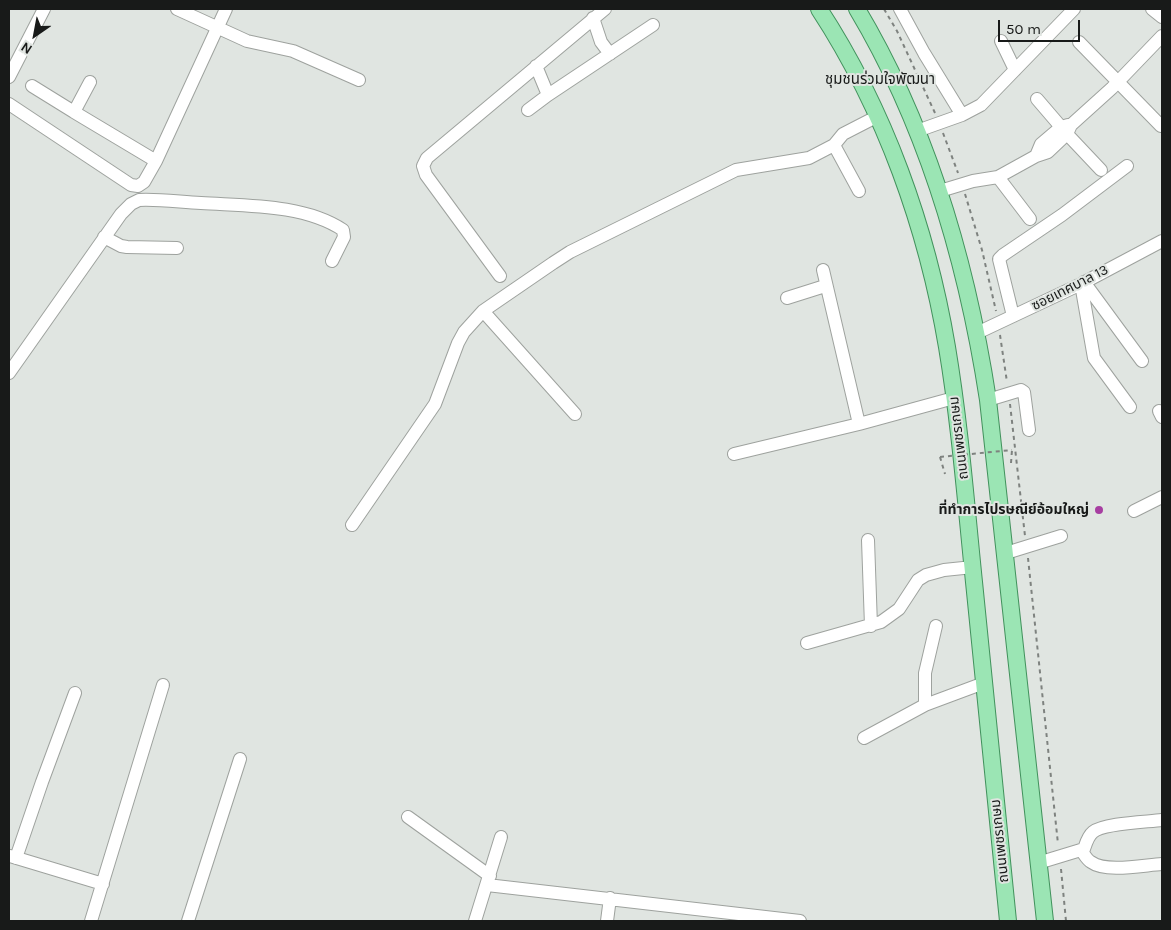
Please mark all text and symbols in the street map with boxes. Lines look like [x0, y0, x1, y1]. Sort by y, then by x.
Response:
north arrow [10, 10, 60, 60]
scale bar [1001, 10, 1084, 42]
text: 50 m [1006, 20, 1041, 38]
text: N [18, 38, 35, 58]
district label: ชุมชนร่วมใจพัฒนา [825, 71, 935, 89]
street label: ซอยเทศบาล 13 [1029, 261, 1111, 315]
street label: ถนนเพชรเกษม [946, 395, 972, 481]
place label: ที่ทำการไปรษณีย์อ้อมใหญ่ [938, 502, 1089, 518]
marker: ที่ทำการไปรษณีย์อ้อมใหญ่ [1093, 504, 1105, 516]
street label: ถนนเพชรเกษม [987, 798, 1013, 884]

